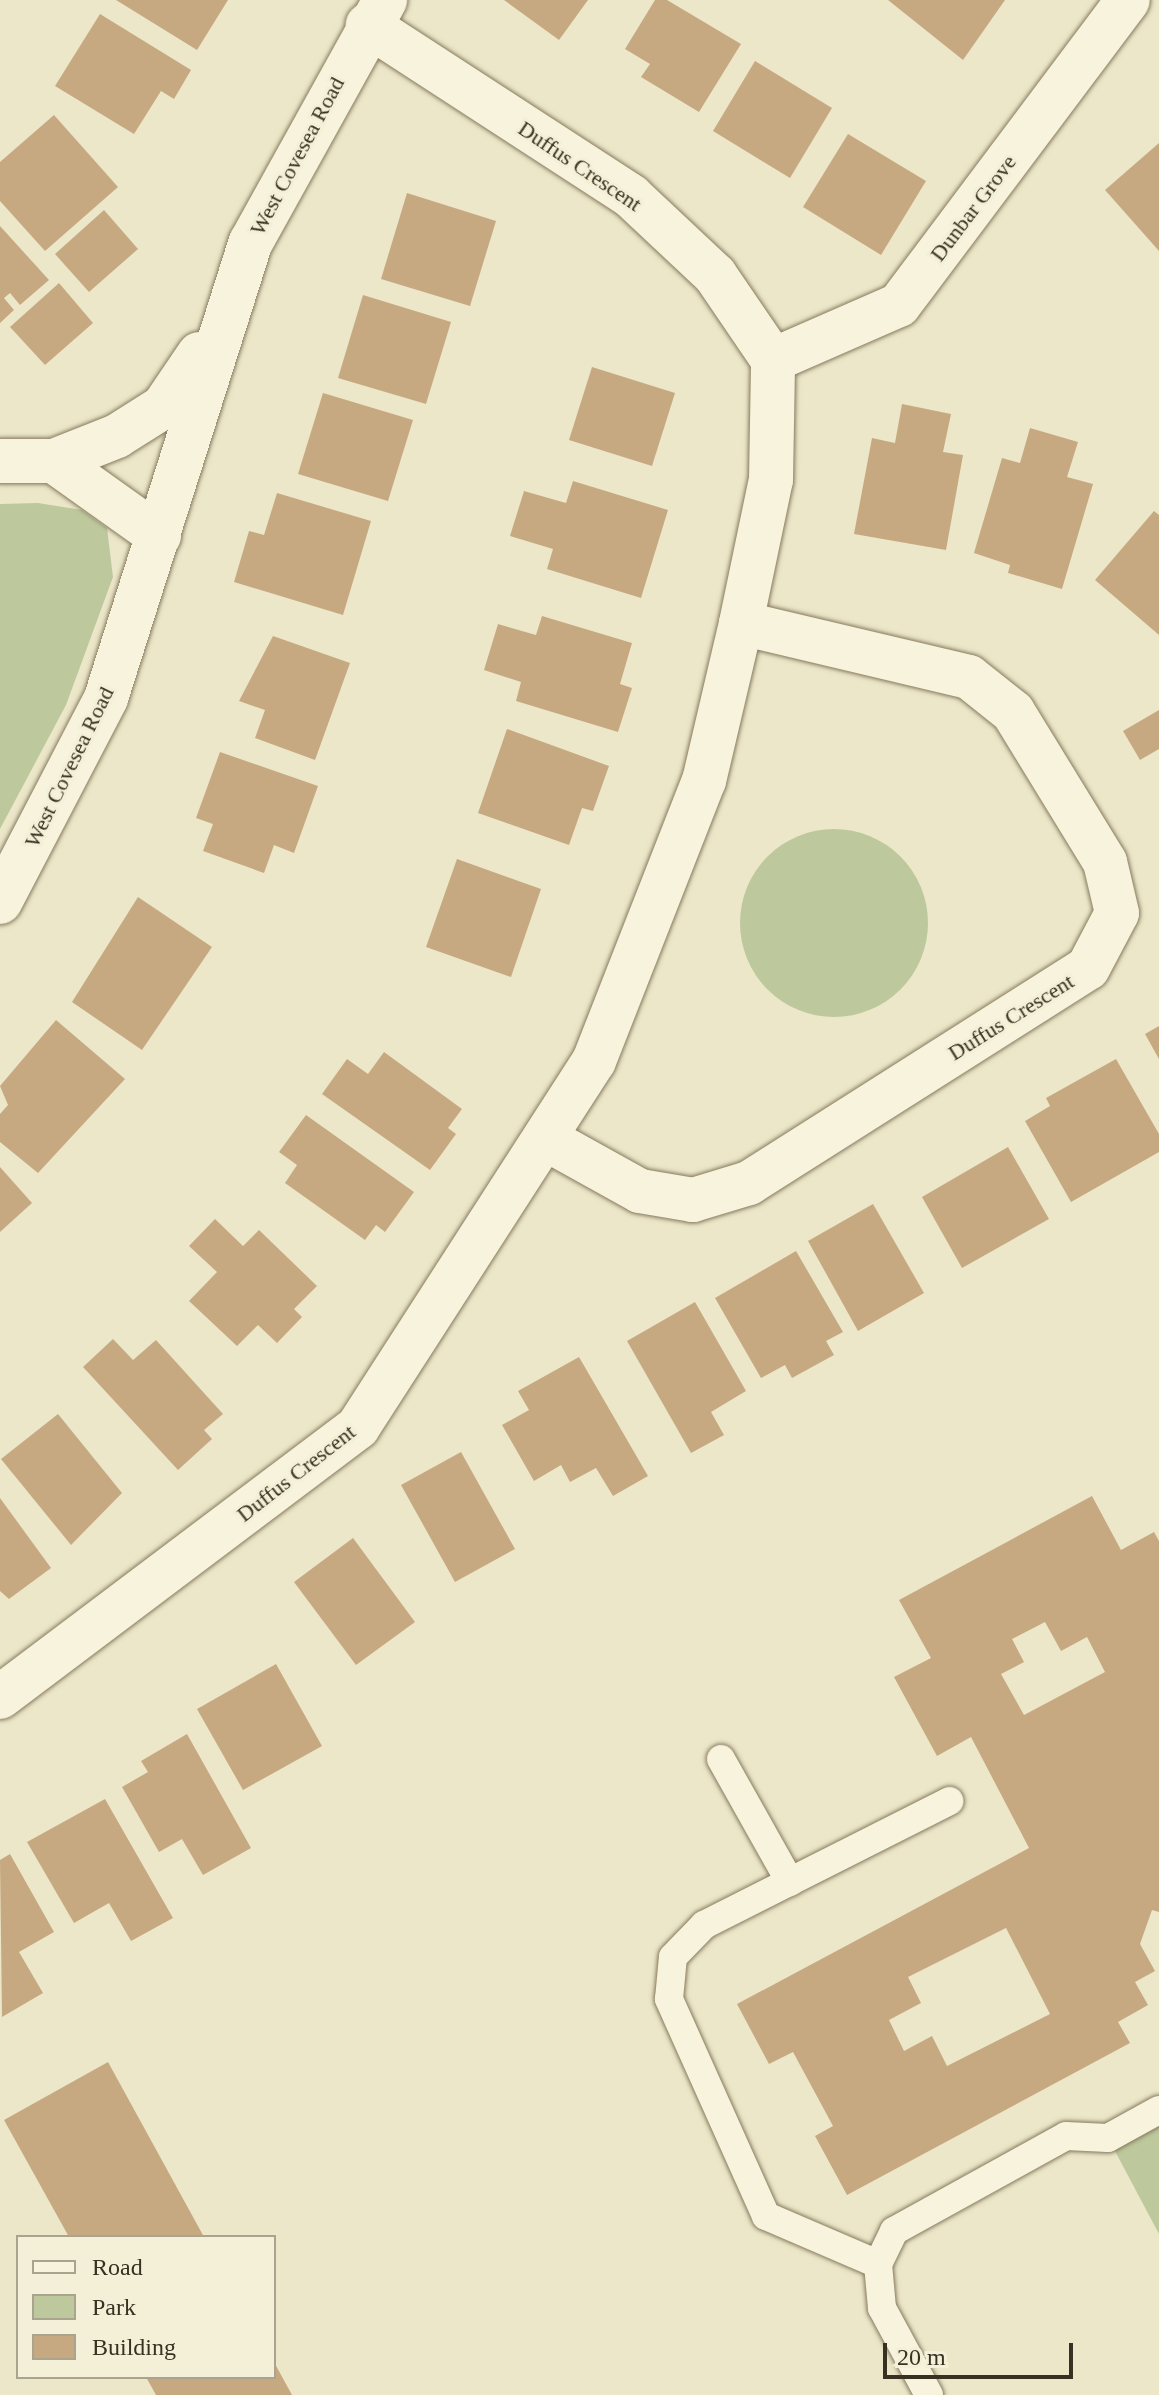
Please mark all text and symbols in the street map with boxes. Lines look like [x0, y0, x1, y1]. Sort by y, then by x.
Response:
street label: West Covesea Road [244, 72, 350, 240]
street label: Duffus Crescent [513, 115, 647, 217]
street label: Dunbar Grove [924, 150, 1022, 266]
street label: West Covesea Road [19, 682, 119, 852]
street label: Duffus Crescent [943, 968, 1079, 1066]
street label: Duffus Crescent [231, 1419, 361, 1527]
legend [16, 2235, 276, 2379]
text: Road [92, 2254, 143, 2280]
text: Park [92, 2294, 136, 2320]
scale bar [887, 2327, 1077, 2377]
text: Building [92, 2334, 176, 2360]
text: 20 m [897, 2344, 946, 2370]

